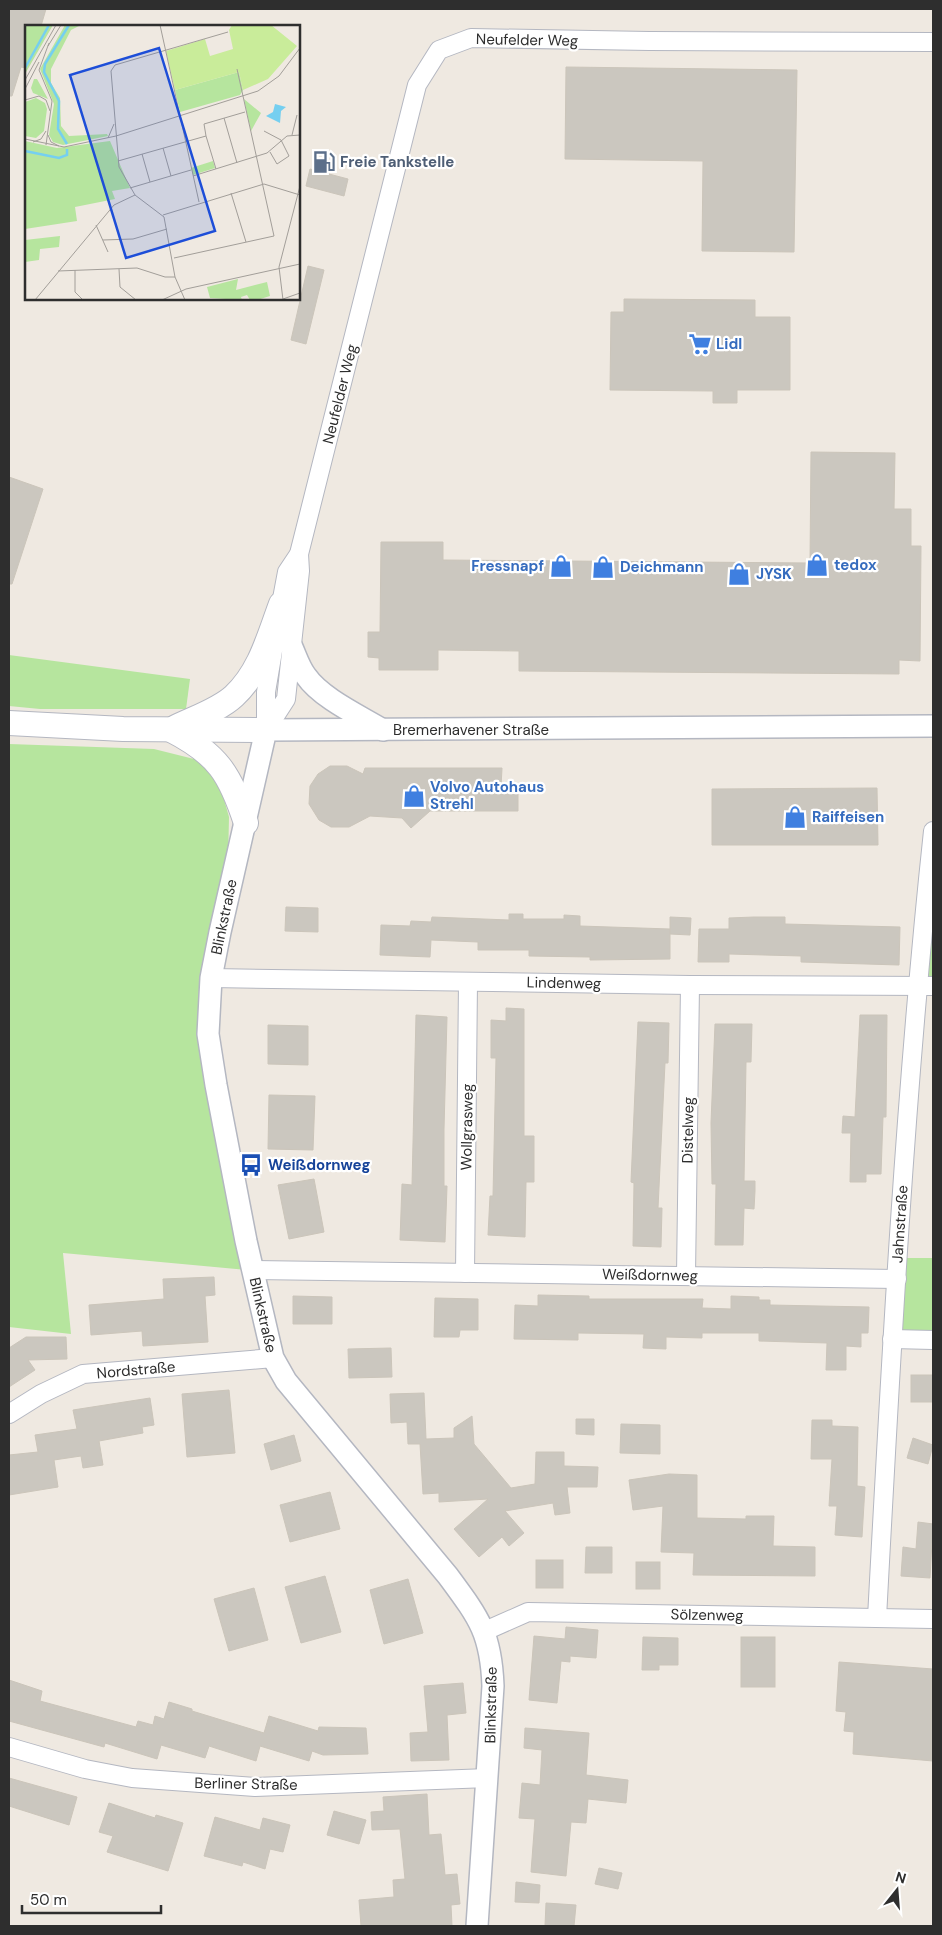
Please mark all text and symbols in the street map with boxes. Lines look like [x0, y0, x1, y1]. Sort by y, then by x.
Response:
inset map [25, 25, 300, 300]
street label: Neufelder Weg [476, 29, 578, 51]
fuel station icon: Freie Tankstelle [311, 149, 337, 175]
place label: Freie Tankstelle [340, 152, 454, 172]
supermarket icon: Lidl [687, 331, 713, 357]
place label: Lidl [716, 334, 742, 354]
street label: Neufelder Weg [318, 342, 362, 446]
shop icon: tedox [804, 552, 830, 578]
shop icon: Fressnapf [548, 553, 574, 579]
shop icon: Deichmann [590, 554, 616, 580]
place label: tedox [834, 555, 877, 575]
place label: Fressnapf [471, 556, 544, 576]
place label: Deichmann [620, 557, 704, 577]
shop icon: JYSK [726, 561, 752, 587]
place label: JYSK [756, 564, 792, 584]
street label: Bremerhavener Straße [393, 720, 549, 740]
place label: Volvo Autohaus Strehl [430, 777, 544, 814]
shop icon: Volvo Autohaus Strehl [401, 783, 427, 809]
shop icon: Raiffeisen [782, 804, 808, 830]
place label: Raiffeisen [812, 807, 884, 827]
street label: Blinkstraße [206, 877, 242, 957]
street label: Lindenweg [527, 972, 601, 994]
street label: Wollgrasweg [456, 1083, 478, 1171]
street label: Distelweg [677, 1096, 699, 1164]
bus stop icon: Weißdornweg [238, 1152, 264, 1178]
place label: Weißdornweg [268, 1155, 370, 1175]
street label: Jahnstraße [887, 1184, 913, 1264]
street label: Weißdornweg [602, 1264, 698, 1286]
street label: Blinkstraße [245, 1275, 281, 1355]
street label: Nordstraße [96, 1357, 176, 1383]
street label: Sölzenweg [670, 1604, 744, 1626]
street label: Blinkstraße [480, 1666, 502, 1744]
street label: Berliner Straße [194, 1773, 298, 1795]
north arrow [872, 1865, 922, 1915]
text: N [893, 1867, 908, 1888]
scale bar [22, 1882, 161, 1914]
text: 50 m [30, 1890, 67, 1910]

